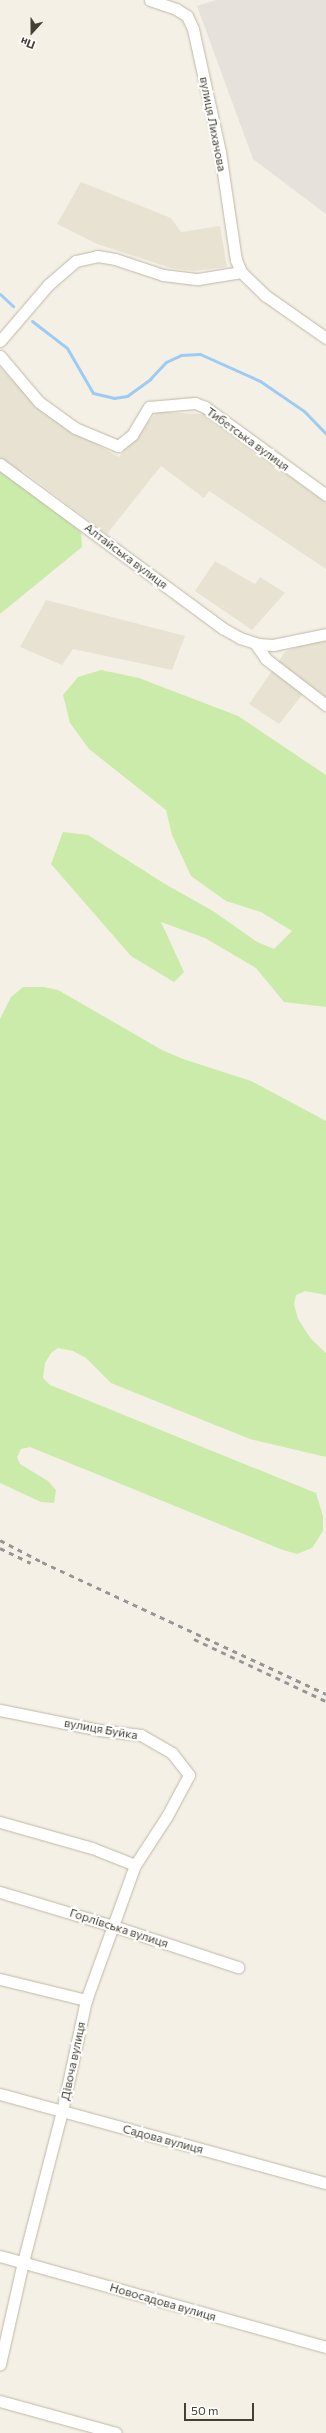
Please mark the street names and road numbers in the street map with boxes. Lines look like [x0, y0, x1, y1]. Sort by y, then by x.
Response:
street label: вулиця Лихачова [197, 75, 229, 173]
street label: Тибетська вулиця [204, 404, 292, 474]
street label: Алтайська вулиця [82, 520, 170, 592]
street label: вулиця Буйка [63, 1715, 139, 1743]
street label: Горлівська вулиця [68, 1905, 170, 1951]
street label: Дівоча вулиця [58, 2020, 88, 2102]
street label: Садова вулиця [121, 2121, 205, 2157]
street label: Новосадова вулиця [108, 2280, 218, 2324]

